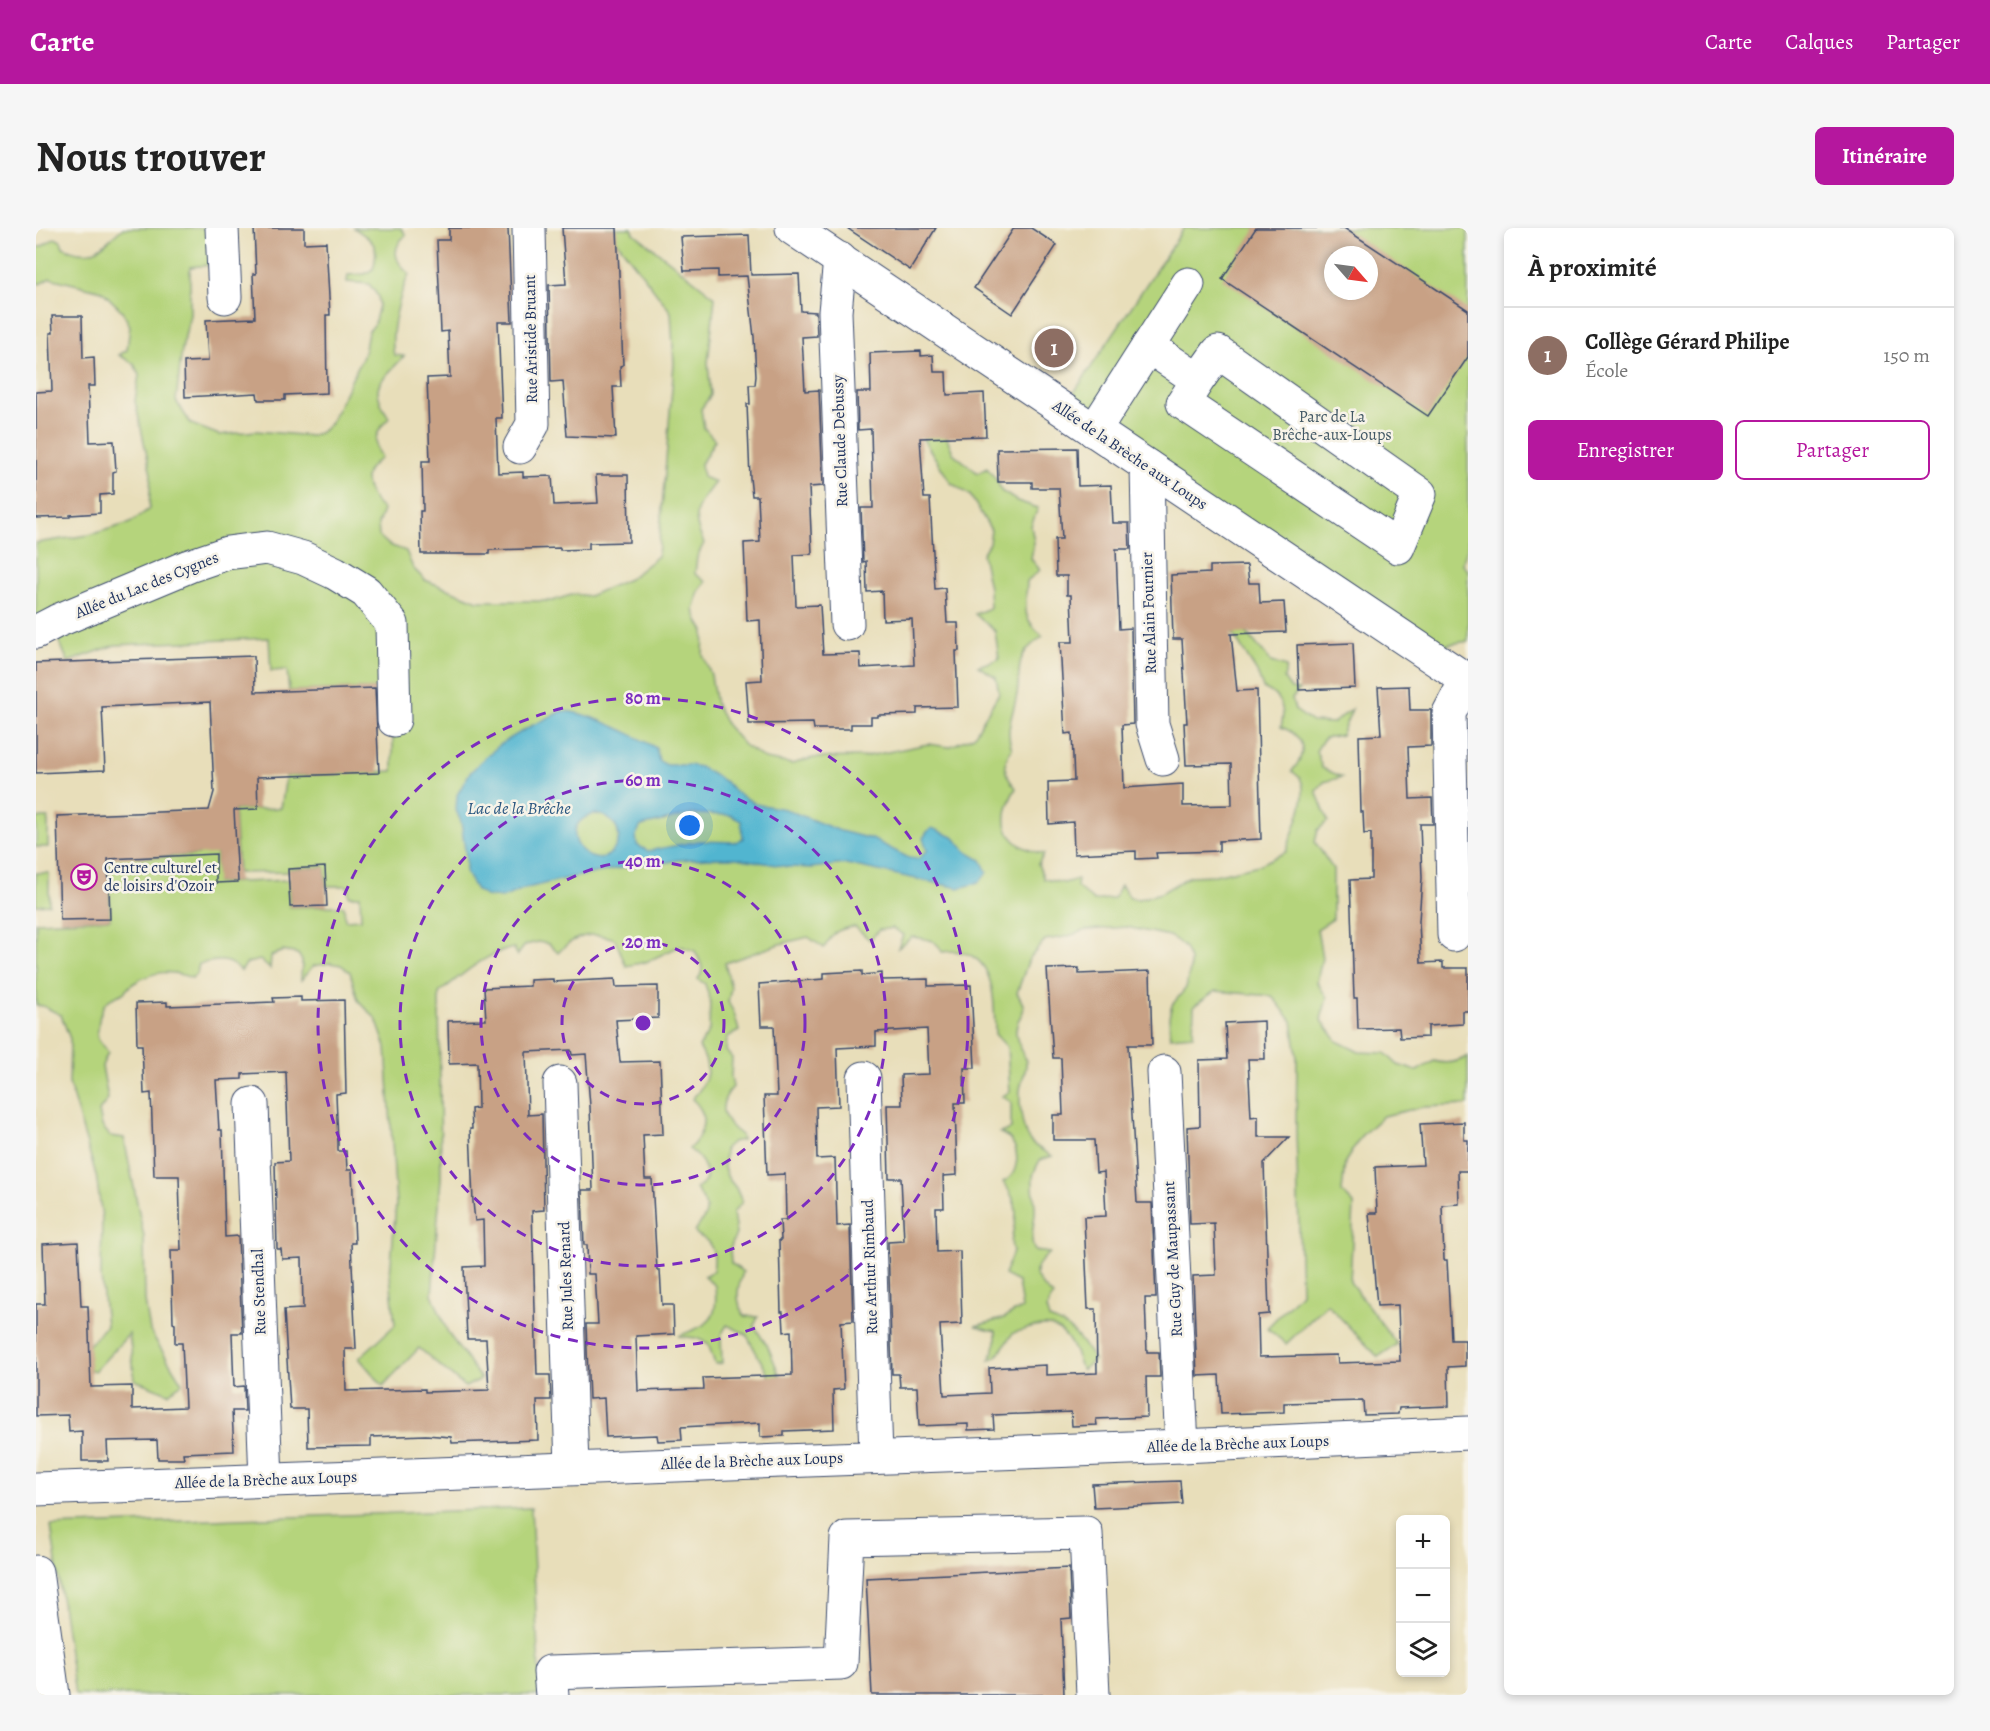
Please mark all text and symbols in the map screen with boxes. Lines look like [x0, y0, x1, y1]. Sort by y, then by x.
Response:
text: Carte [30, 23, 95, 61]
text: Carte [1705, 28, 1752, 56]
text: Calques [1785, 28, 1853, 56]
text: Partager [1886, 28, 1960, 56]
button: Itinéraire [1815, 127, 1954, 185]
text: Nous trouver [36, 128, 266, 185]
north arrow [1324, 246, 1378, 300]
text: À proximité [1528, 250, 1657, 285]
street label: Rue Aristide Bruant [519, 274, 543, 404]
pin: 1 [1034, 326, 1074, 370]
text: Collège Gérard Philipe [1585, 327, 1790, 357]
text: 1 [1544, 342, 1551, 369]
text: 150 m [1883, 342, 1930, 369]
text: École [1585, 357, 1628, 384]
street label: Rue Claude Debussy [827, 374, 853, 508]
street label: Allée de la Brèche aux Loups [1047, 394, 1212, 515]
park label: Parc de La Brêche-aux-Loups [1272, 406, 1392, 446]
button: Enregistrer [1528, 420, 1723, 480]
button: Partager [1735, 420, 1930, 480]
street label: Allée du Lac des Cygnes [71, 546, 222, 624]
street label: Rue Alain Fournier [1136, 552, 1162, 674]
text: 80 m [625, 686, 661, 710]
text: 60 m [625, 768, 661, 792]
water label: Lac de la Brêche [467, 796, 571, 820]
your location [675, 811, 704, 840]
text: 40 m [625, 849, 661, 873]
place label: Centre culturel et de loisirs d'Ozoir [104, 857, 217, 897]
theatre icon: Centre culturel et de loisirs d'Ozoir [69, 862, 99, 892]
text: 20 m [625, 930, 661, 954]
centre of rings [633, 1013, 653, 1033]
street label: Rue Guy de Maupassant [1158, 1180, 1188, 1338]
street label: Rue Arthur Rimbaud [857, 1199, 883, 1335]
street label: Rue Jules Renard [553, 1220, 579, 1331]
street label: Rue Stendhal [246, 1248, 272, 1336]
street label: Allée de la Brèche aux Loups [1145, 1430, 1330, 1458]
street label: Allée de la Brèche aux Loups [659, 1447, 844, 1475]
street label: Allée de la Brèche aux Loups [173, 1466, 358, 1494]
map controls [1396, 1515, 1450, 1677]
button: + [1396, 1515, 1450, 1569]
button: − [1396, 1569, 1450, 1623]
button: layers [1396, 1623, 1450, 1677]

